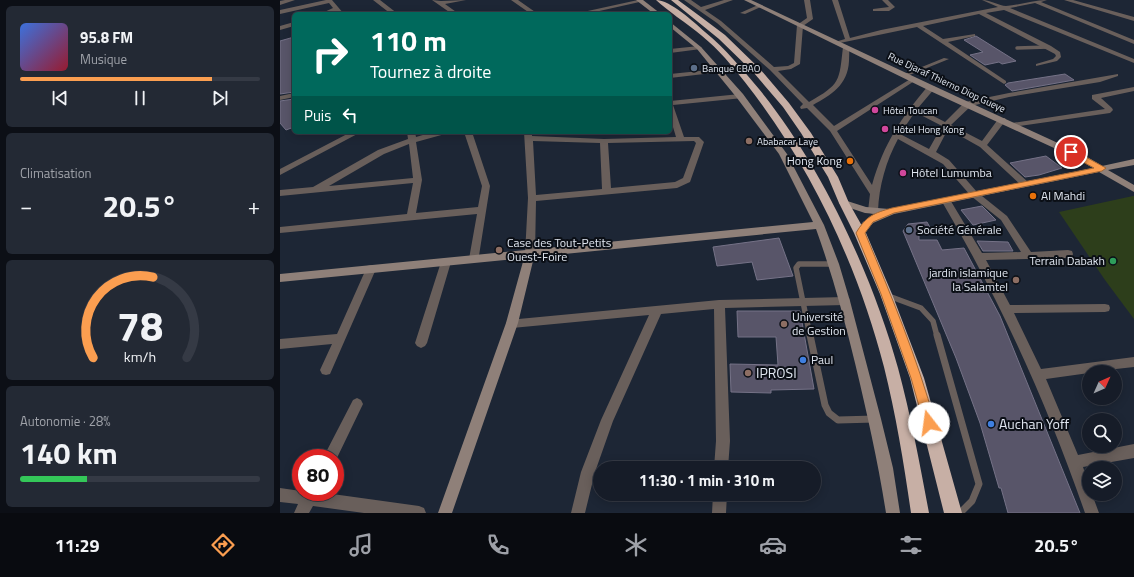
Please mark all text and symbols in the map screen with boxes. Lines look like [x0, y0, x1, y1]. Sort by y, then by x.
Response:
text: 110 m [370, 19, 447, 62]
text: 95.8 FM [80, 26, 133, 49]
icon: right [304, 28, 356, 80]
text: Musique [80, 49, 127, 69]
street label: Rue Djaraf Thierno Diop Gueye [886, 49, 1008, 116]
text: Tournez à droite [370, 58, 491, 85]
place label: Banque CBAO [702, 61, 761, 76]
marker: Banque CBAO [689, 63, 699, 73]
icon: previous [49, 87, 71, 109]
icon: pause [129, 87, 151, 109]
icon: next [209, 87, 231, 109]
place label: Hôtel Toucan [883, 103, 938, 118]
text: Puis [304, 104, 331, 127]
icon: left [339, 104, 361, 126]
marker: Hôtel Toucan [870, 105, 880, 115]
place label: Hôtel Hong Kong [893, 122, 964, 137]
marker: Hôtel Hong Kong [880, 124, 890, 134]
place label: Ababacar Laye [757, 134, 818, 149]
pin [1054, 135, 1088, 169]
marker: Ababacar Laye [744, 136, 754, 146]
icon: arrive [1060, 141, 1082, 163]
place label: Hong Kong [787, 151, 842, 170]
marker: Hong Kong [845, 156, 855, 166]
text: Climatisation [20, 163, 92, 183]
place label: Hôtel Lumumba [911, 163, 992, 182]
marker: Hôtel Lumumba [898, 168, 908, 178]
text: 20.5° [103, 183, 177, 229]
place label: Al Mahdi [1041, 186, 1085, 205]
text: − [20, 189, 32, 223]
text: + [248, 189, 260, 223]
marker: Al Mahdi [1028, 191, 1038, 201]
place label: Société Générale [917, 220, 1002, 239]
marker: Société Générale [904, 225, 914, 235]
place label: Case des Tout-Petits Ouest-Foire [507, 233, 612, 266]
marker: Case des Tout-Petits Ouest-Foire [494, 245, 504, 255]
place label: Terrain Dabakh [1029, 251, 1105, 270]
marker: Terrain Dabakh [1108, 256, 1118, 266]
place label: jardin islamique la Salamtel [928, 263, 1008, 296]
marker: jardin islamique la Salamtel [1011, 275, 1021, 285]
text: 78 [117, 294, 163, 357]
place label: Université de Gestion [792, 307, 846, 340]
marker: Université de Gestion [779, 319, 789, 329]
text: km/h [124, 345, 156, 367]
place label: Paul [811, 350, 833, 369]
marker: Paul [798, 355, 808, 365]
place label: IPROSI [756, 362, 797, 383]
north arrow [1082, 365, 1122, 405]
map controls [1082, 365, 1122, 501]
marker: IPROSI [743, 368, 753, 378]
position arrow [908, 402, 950, 444]
text: Autonomie · 28% [20, 411, 111, 431]
place label: Auchan Yoff [999, 413, 1070, 434]
button: search [1082, 413, 1122, 453]
marker: Auchan Yoff [986, 419, 996, 429]
text: 140 km [20, 430, 118, 476]
speed limit sign: 80 [292, 449, 344, 501]
button: layers [1082, 461, 1122, 501]
text: 11:30 · 1 min · 310 m [639, 469, 775, 492]
icon: directions [209, 531, 237, 559]
icon: music [347, 531, 375, 559]
icon: phone [484, 531, 512, 559]
icon: climate [622, 531, 650, 559]
icon: car [759, 531, 787, 559]
icon: filters [897, 531, 925, 559]
text: 11:29 [55, 532, 100, 559]
text: 20.5° [1034, 532, 1079, 559]

